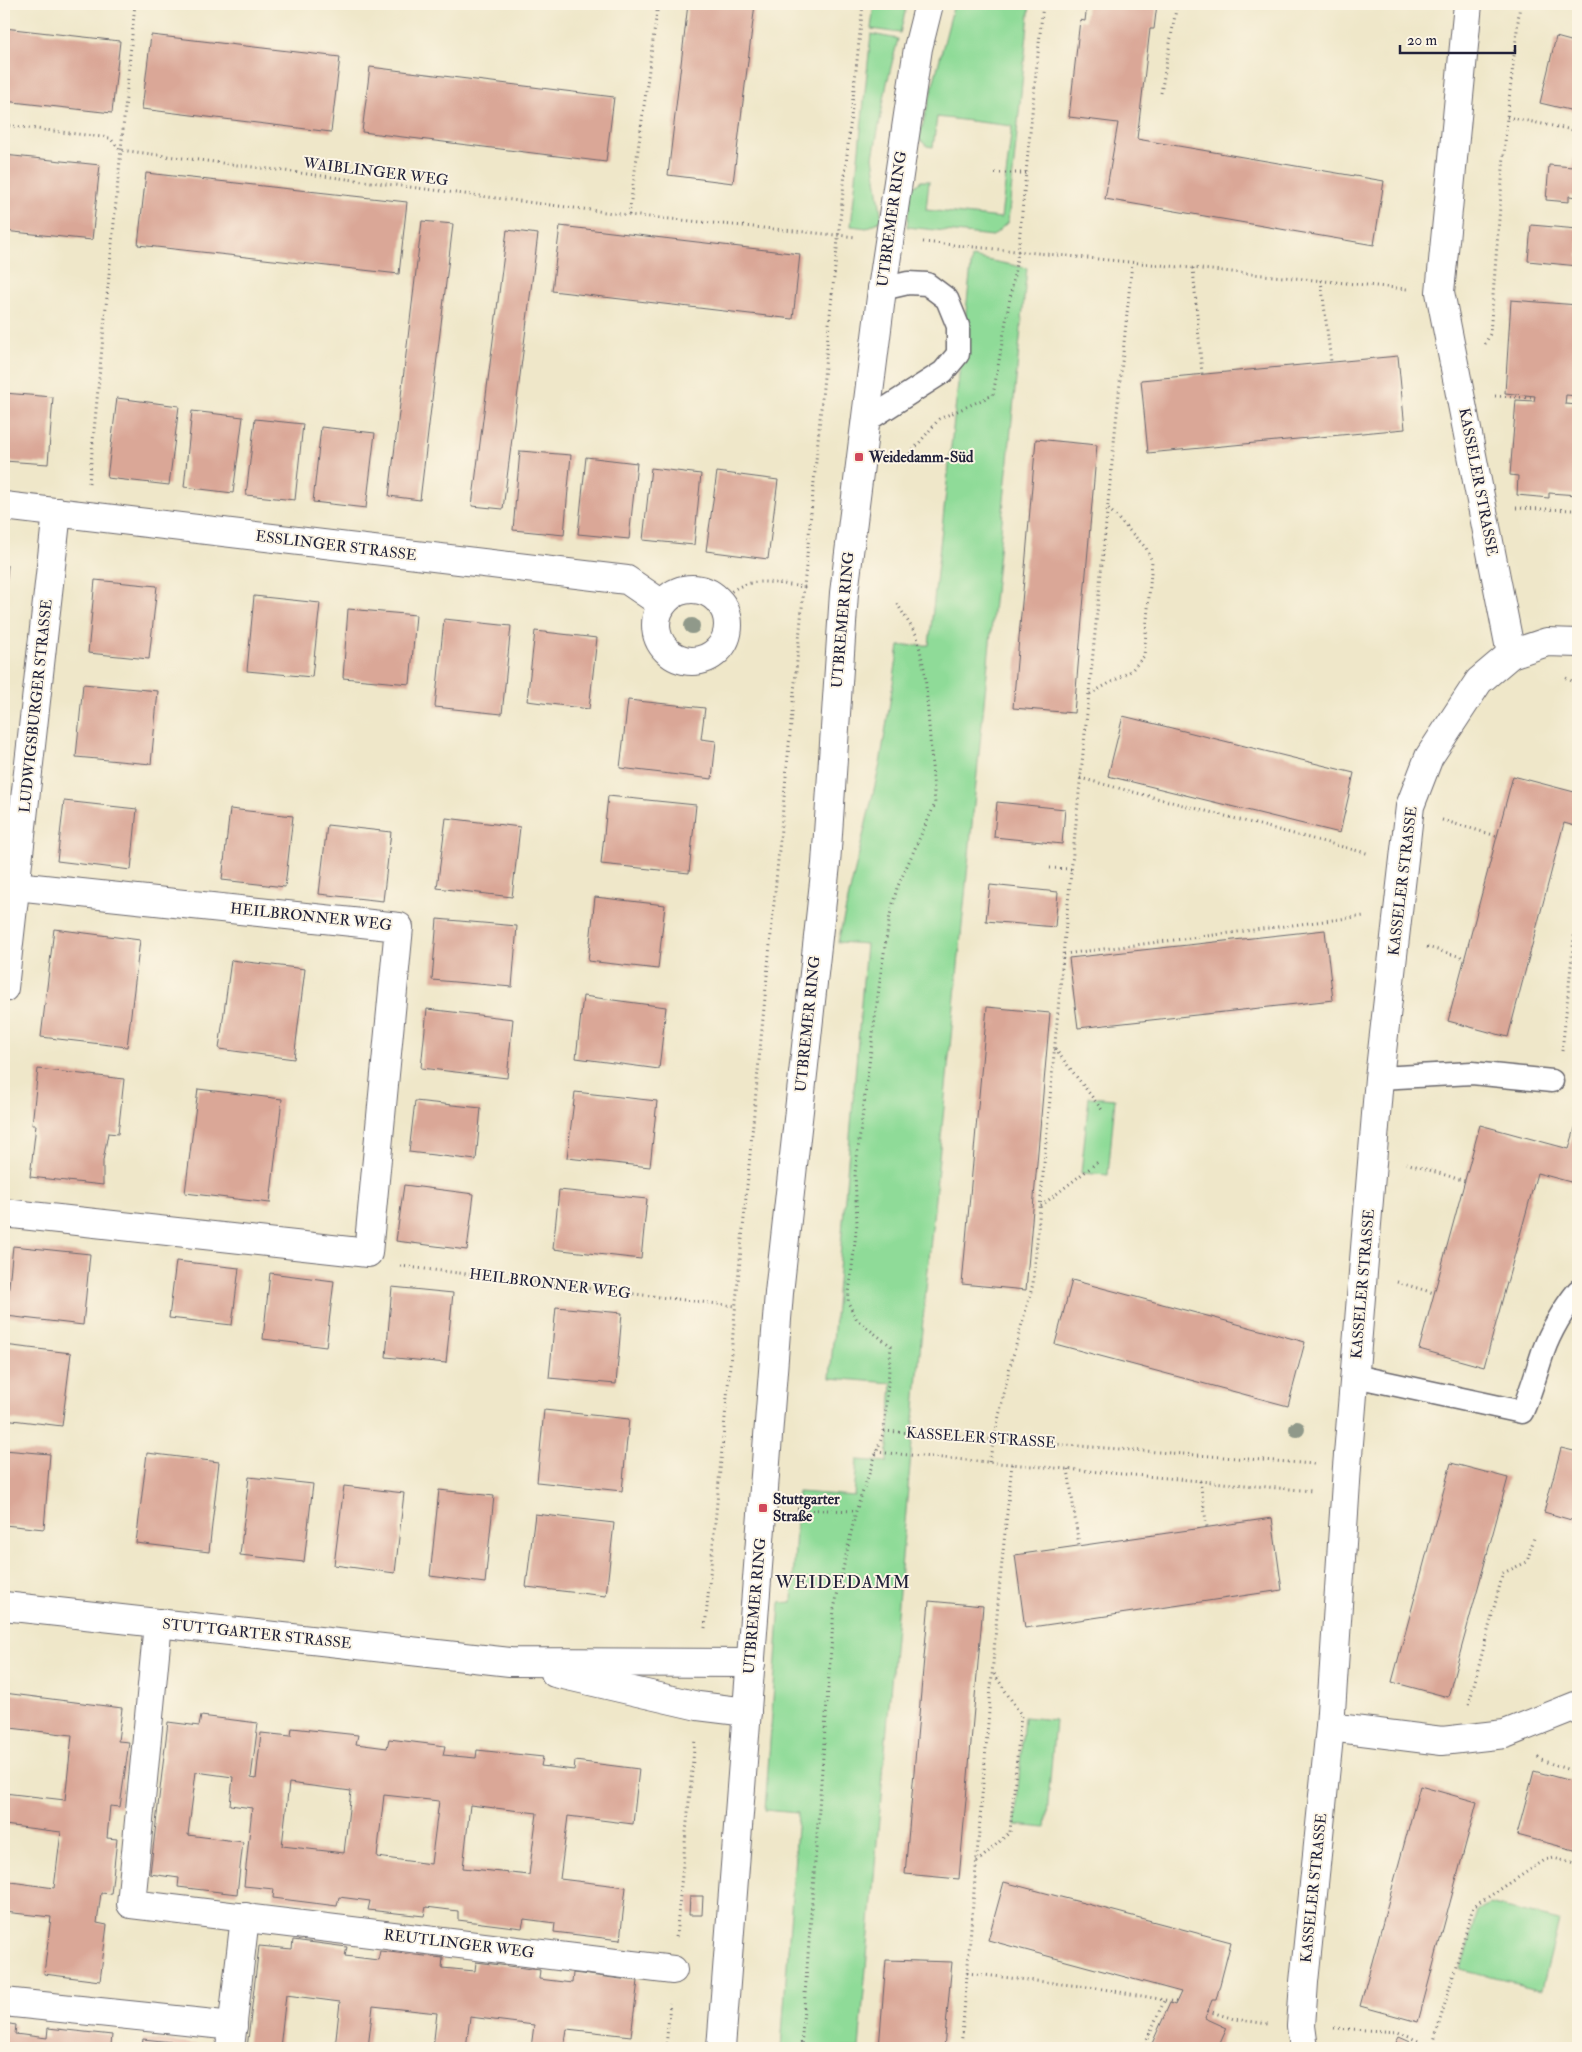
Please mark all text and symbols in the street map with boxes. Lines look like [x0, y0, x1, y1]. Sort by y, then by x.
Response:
scale bar [1400, 22, 1514, 54]
text: 20 m [1407, 31, 1437, 50]
street label: UTBREMER RING [873, 150, 911, 288]
street label: WAIBLINGER WEG [301, 154, 450, 190]
street label: KASSELER STRASSE [1454, 406, 1502, 558]
place label: Weidedamm-Süd [868, 448, 974, 467]
marker: Weidedamm-Süd [853, 451, 865, 463]
street label: ESSLINGER STRASSE [254, 527, 418, 565]
street label: UTBREMER RING [828, 551, 858, 689]
street label: LUDWIGSBURGER STRASSE [15, 598, 57, 814]
street label: KASSELER STRASSE [1384, 805, 1422, 957]
street label: HEILBRONNER WEG [229, 899, 393, 935]
street label: UTBREMER RING [791, 955, 825, 1093]
street label: KASSELER STRASSE [1347, 1208, 1379, 1360]
street label: HEILBRONNER WEG [468, 1265, 632, 1303]
street label: KASSELER STRASSE [905, 1423, 1057, 1453]
place label: Stuttgarter Straße [773, 1490, 840, 1526]
marker: Stuttgarter Straße [757, 1502, 769, 1514]
street label: UTBREMER RING [740, 1537, 770, 1675]
district label: WEIDEDAMM [774, 1571, 911, 1594]
street label: STUTTGARTER STRASSE [161, 1615, 353, 1653]
street label: KASSELER STRASSE [1297, 1812, 1331, 1964]
street label: REUTLINGER WEG [383, 1925, 536, 1963]

